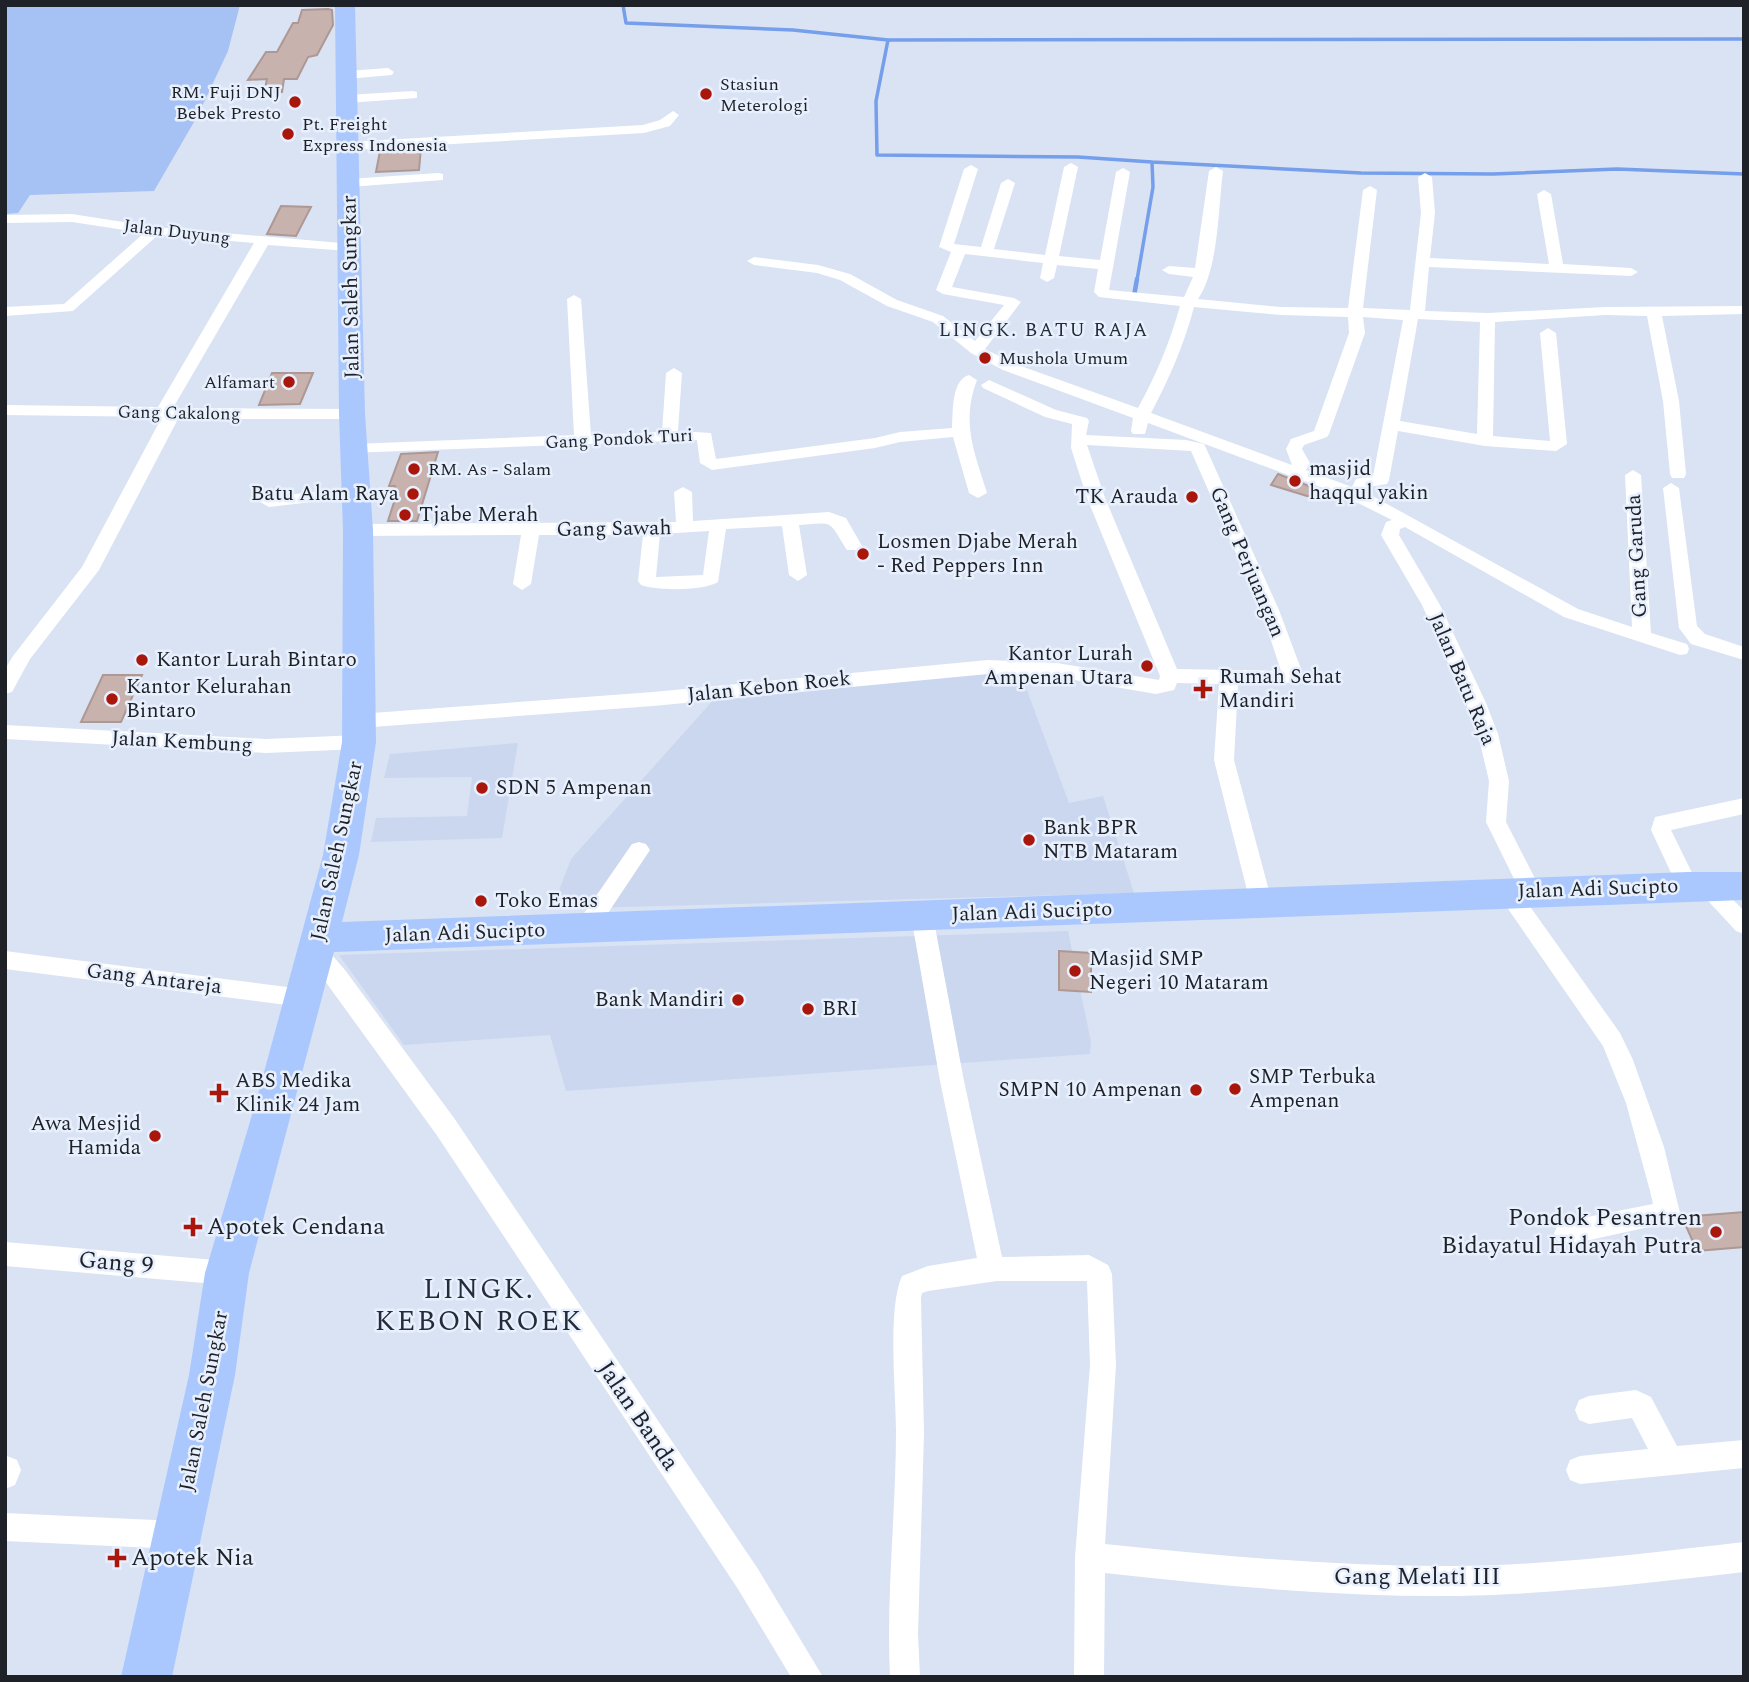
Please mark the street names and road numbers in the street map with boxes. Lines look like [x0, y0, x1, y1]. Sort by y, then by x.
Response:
street label: Jalan Saleh Sungkar [333, 195, 369, 379]
street label: Jalan Duyung [122, 212, 232, 252]
street label: Gang Cakalong [117, 398, 241, 428]
street label: Gang Pondok Turi [544, 422, 694, 456]
street label: Gang Perjuangan [1201, 482, 1293, 642]
street label: Gang Garuda [1618, 493, 1656, 619]
street label: Gang Sawah [556, 512, 672, 546]
street label: Jalan Batu Raja [1420, 608, 1505, 751]
street label: Jalan Kebon Roek [686, 662, 853, 712]
street label: Jalan Kembung [111, 722, 253, 762]
street label: Jalan Saleh Sungkar [302, 758, 372, 944]
street label: Jalan Adi Sucipto [1517, 870, 1679, 908]
street label: Jalan Adi Sucipto [951, 893, 1113, 931]
street label: Jalan Adi Sucipto [384, 914, 546, 952]
street label: Gang Antareja [84, 955, 224, 1003]
street label: Gang 9 [77, 1242, 155, 1284]
street label: Jalan Saleh Sungkar [171, 1308, 237, 1494]
street label: Jalan Banda [588, 1354, 688, 1478]
street label: Gang Melati III [1334, 1559, 1500, 1595]

